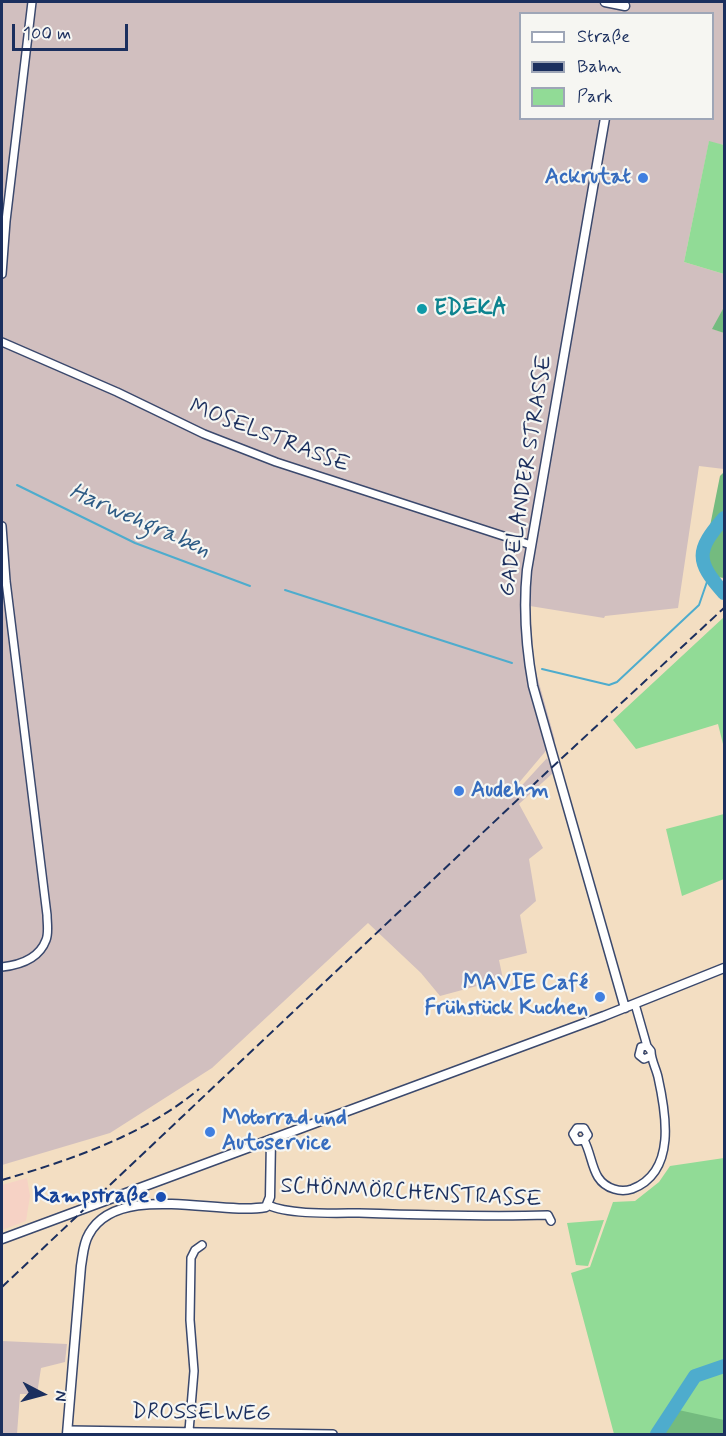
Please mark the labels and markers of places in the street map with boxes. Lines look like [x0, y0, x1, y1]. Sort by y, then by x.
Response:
place label: Ackrutat [545, 165, 631, 191]
marker: Ackrutat [636, 171, 650, 185]
place label: EDEKA [434, 296, 507, 322]
marker: EDEKA [415, 302, 429, 316]
place label: Audehm [471, 778, 549, 804]
marker: Audehm [452, 784, 466, 798]
place label: MAVIE Café Frühstück Kuchen [425, 971, 588, 1022]
marker: MAVIE Café Frühstück Kuchen [593, 990, 607, 1004]
place label: Motorrad und Autoservice [222, 1106, 347, 1158]
marker: Motorrad und Autoservice [203, 1125, 217, 1139]
place label: Kampstraße [34, 1184, 149, 1210]
marker: Kampstraße [154, 1190, 168, 1204]

